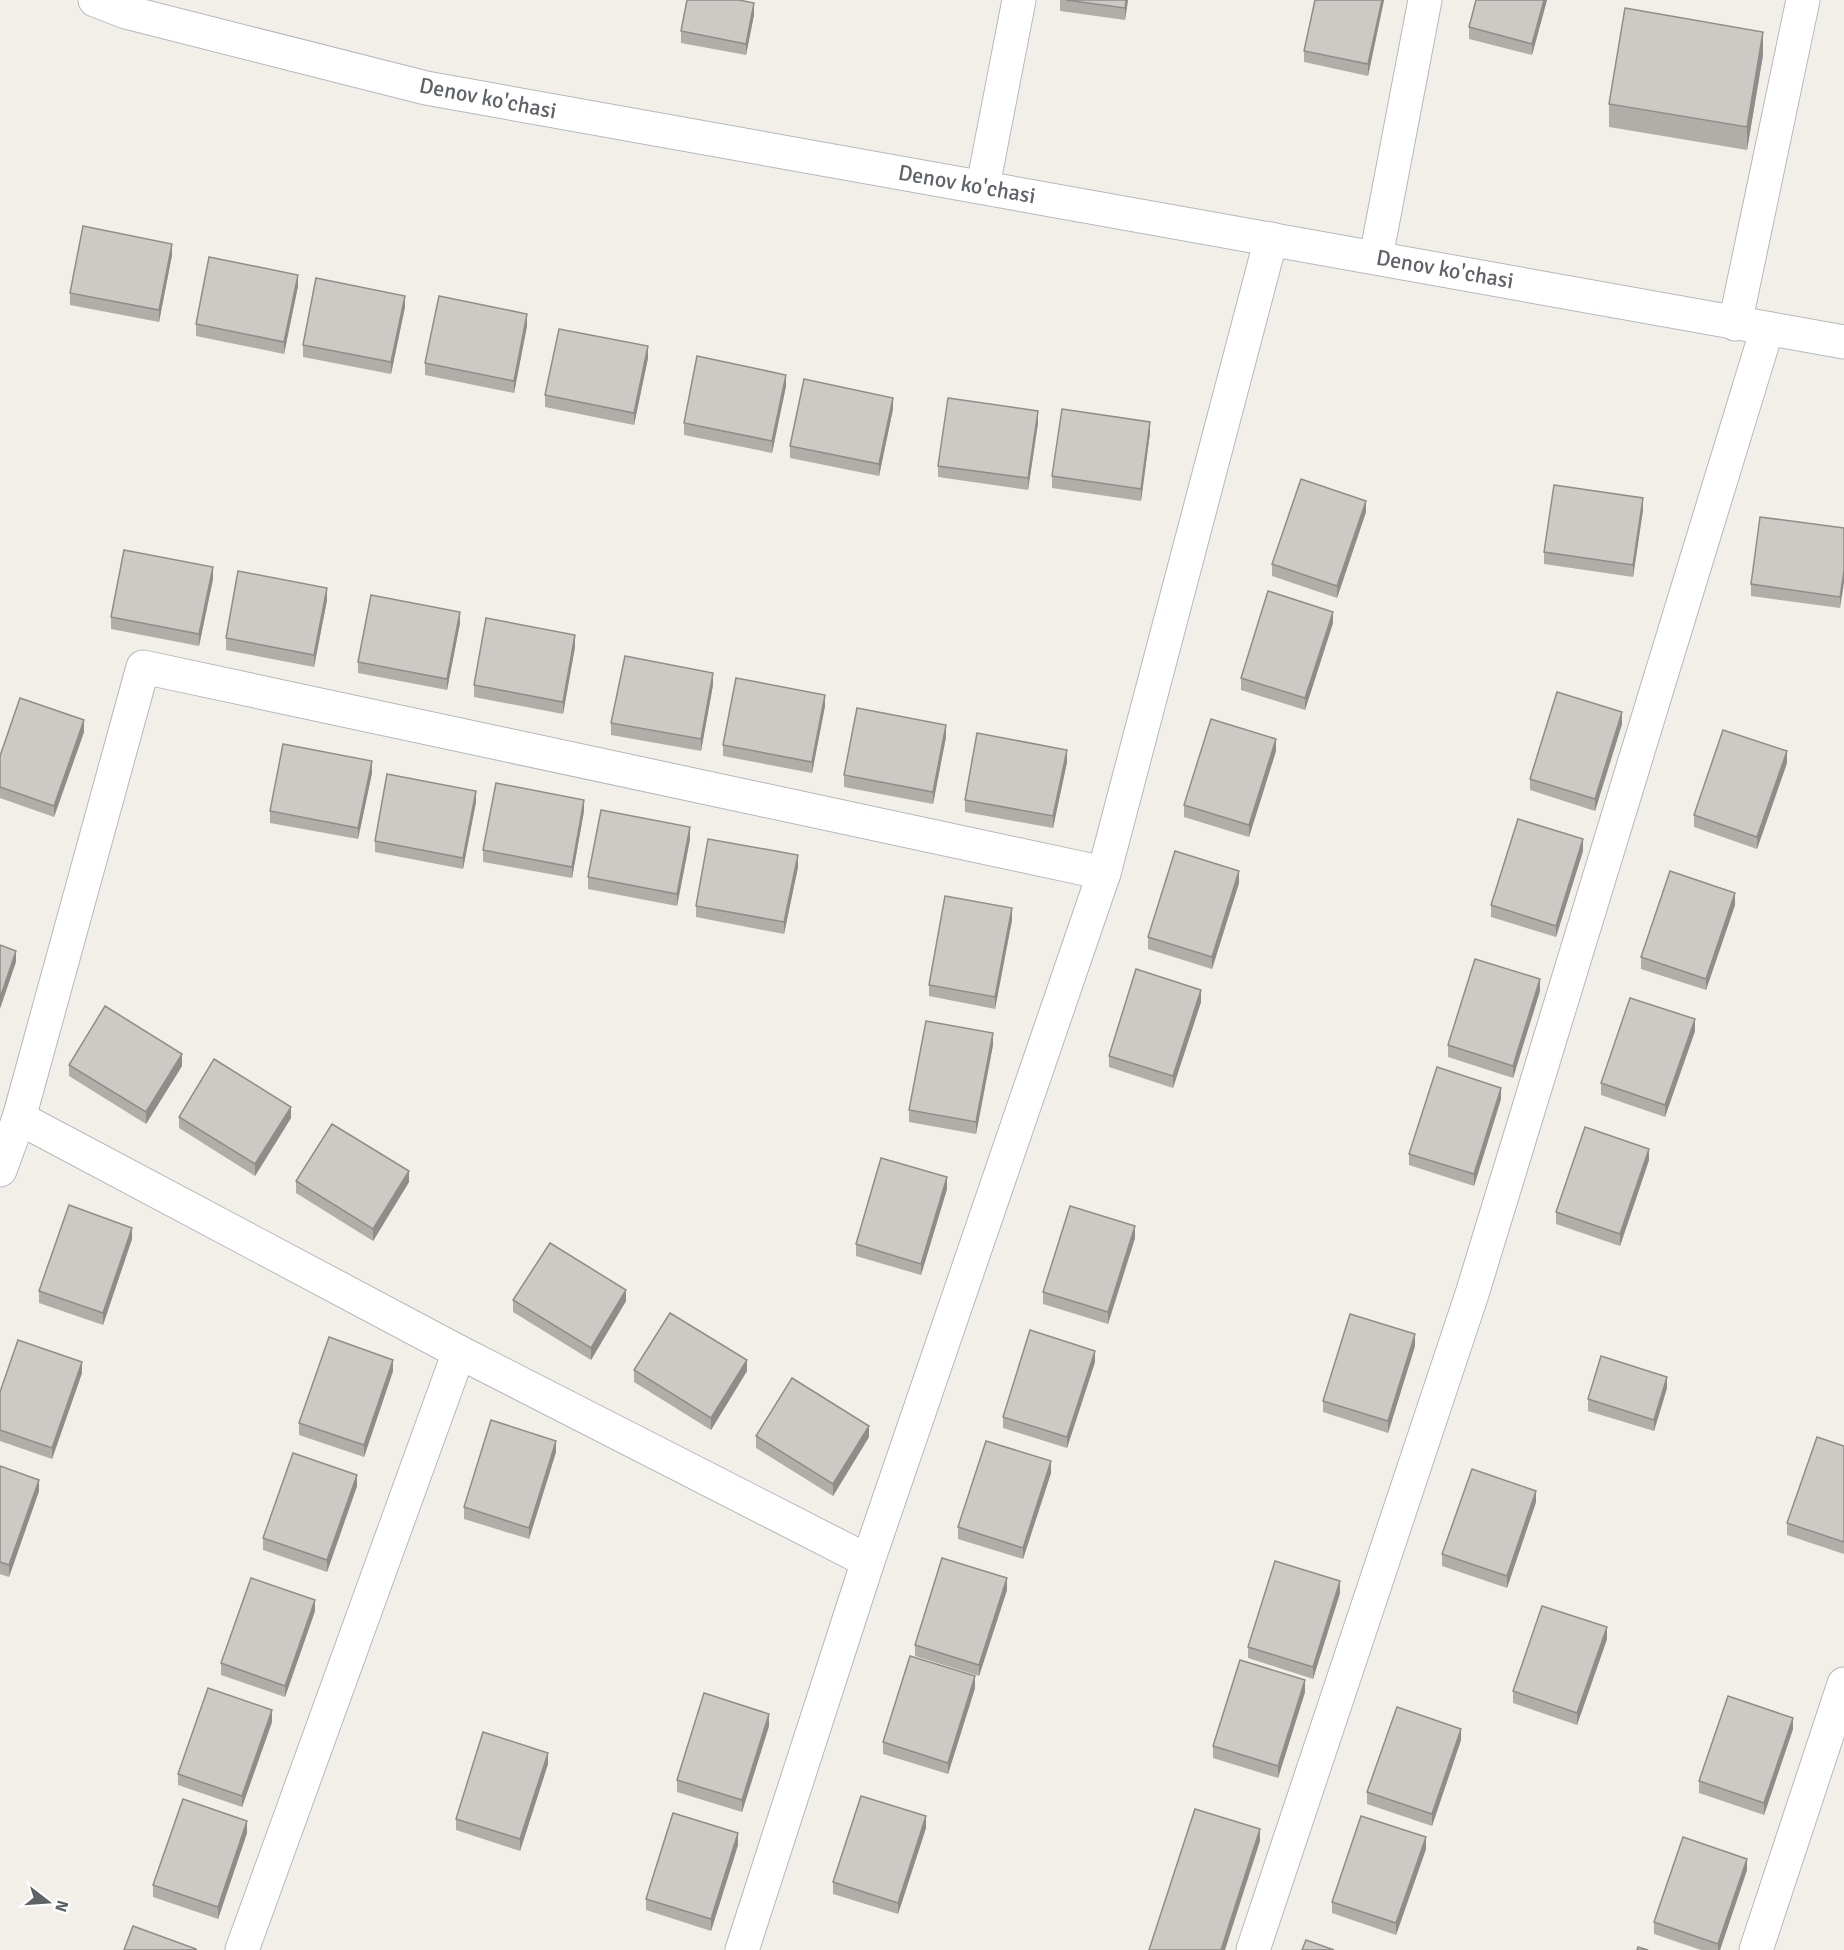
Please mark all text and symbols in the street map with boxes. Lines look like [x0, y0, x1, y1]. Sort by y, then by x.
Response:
street label: Denov ko'chasi [417, 71, 559, 125]
street label: Denov ko'chasi [896, 159, 1038, 209]
street label: Denov ko'chasi [1374, 244, 1516, 294]
north arrow [18, 1872, 78, 1932]
text: N [50, 1898, 73, 1914]

